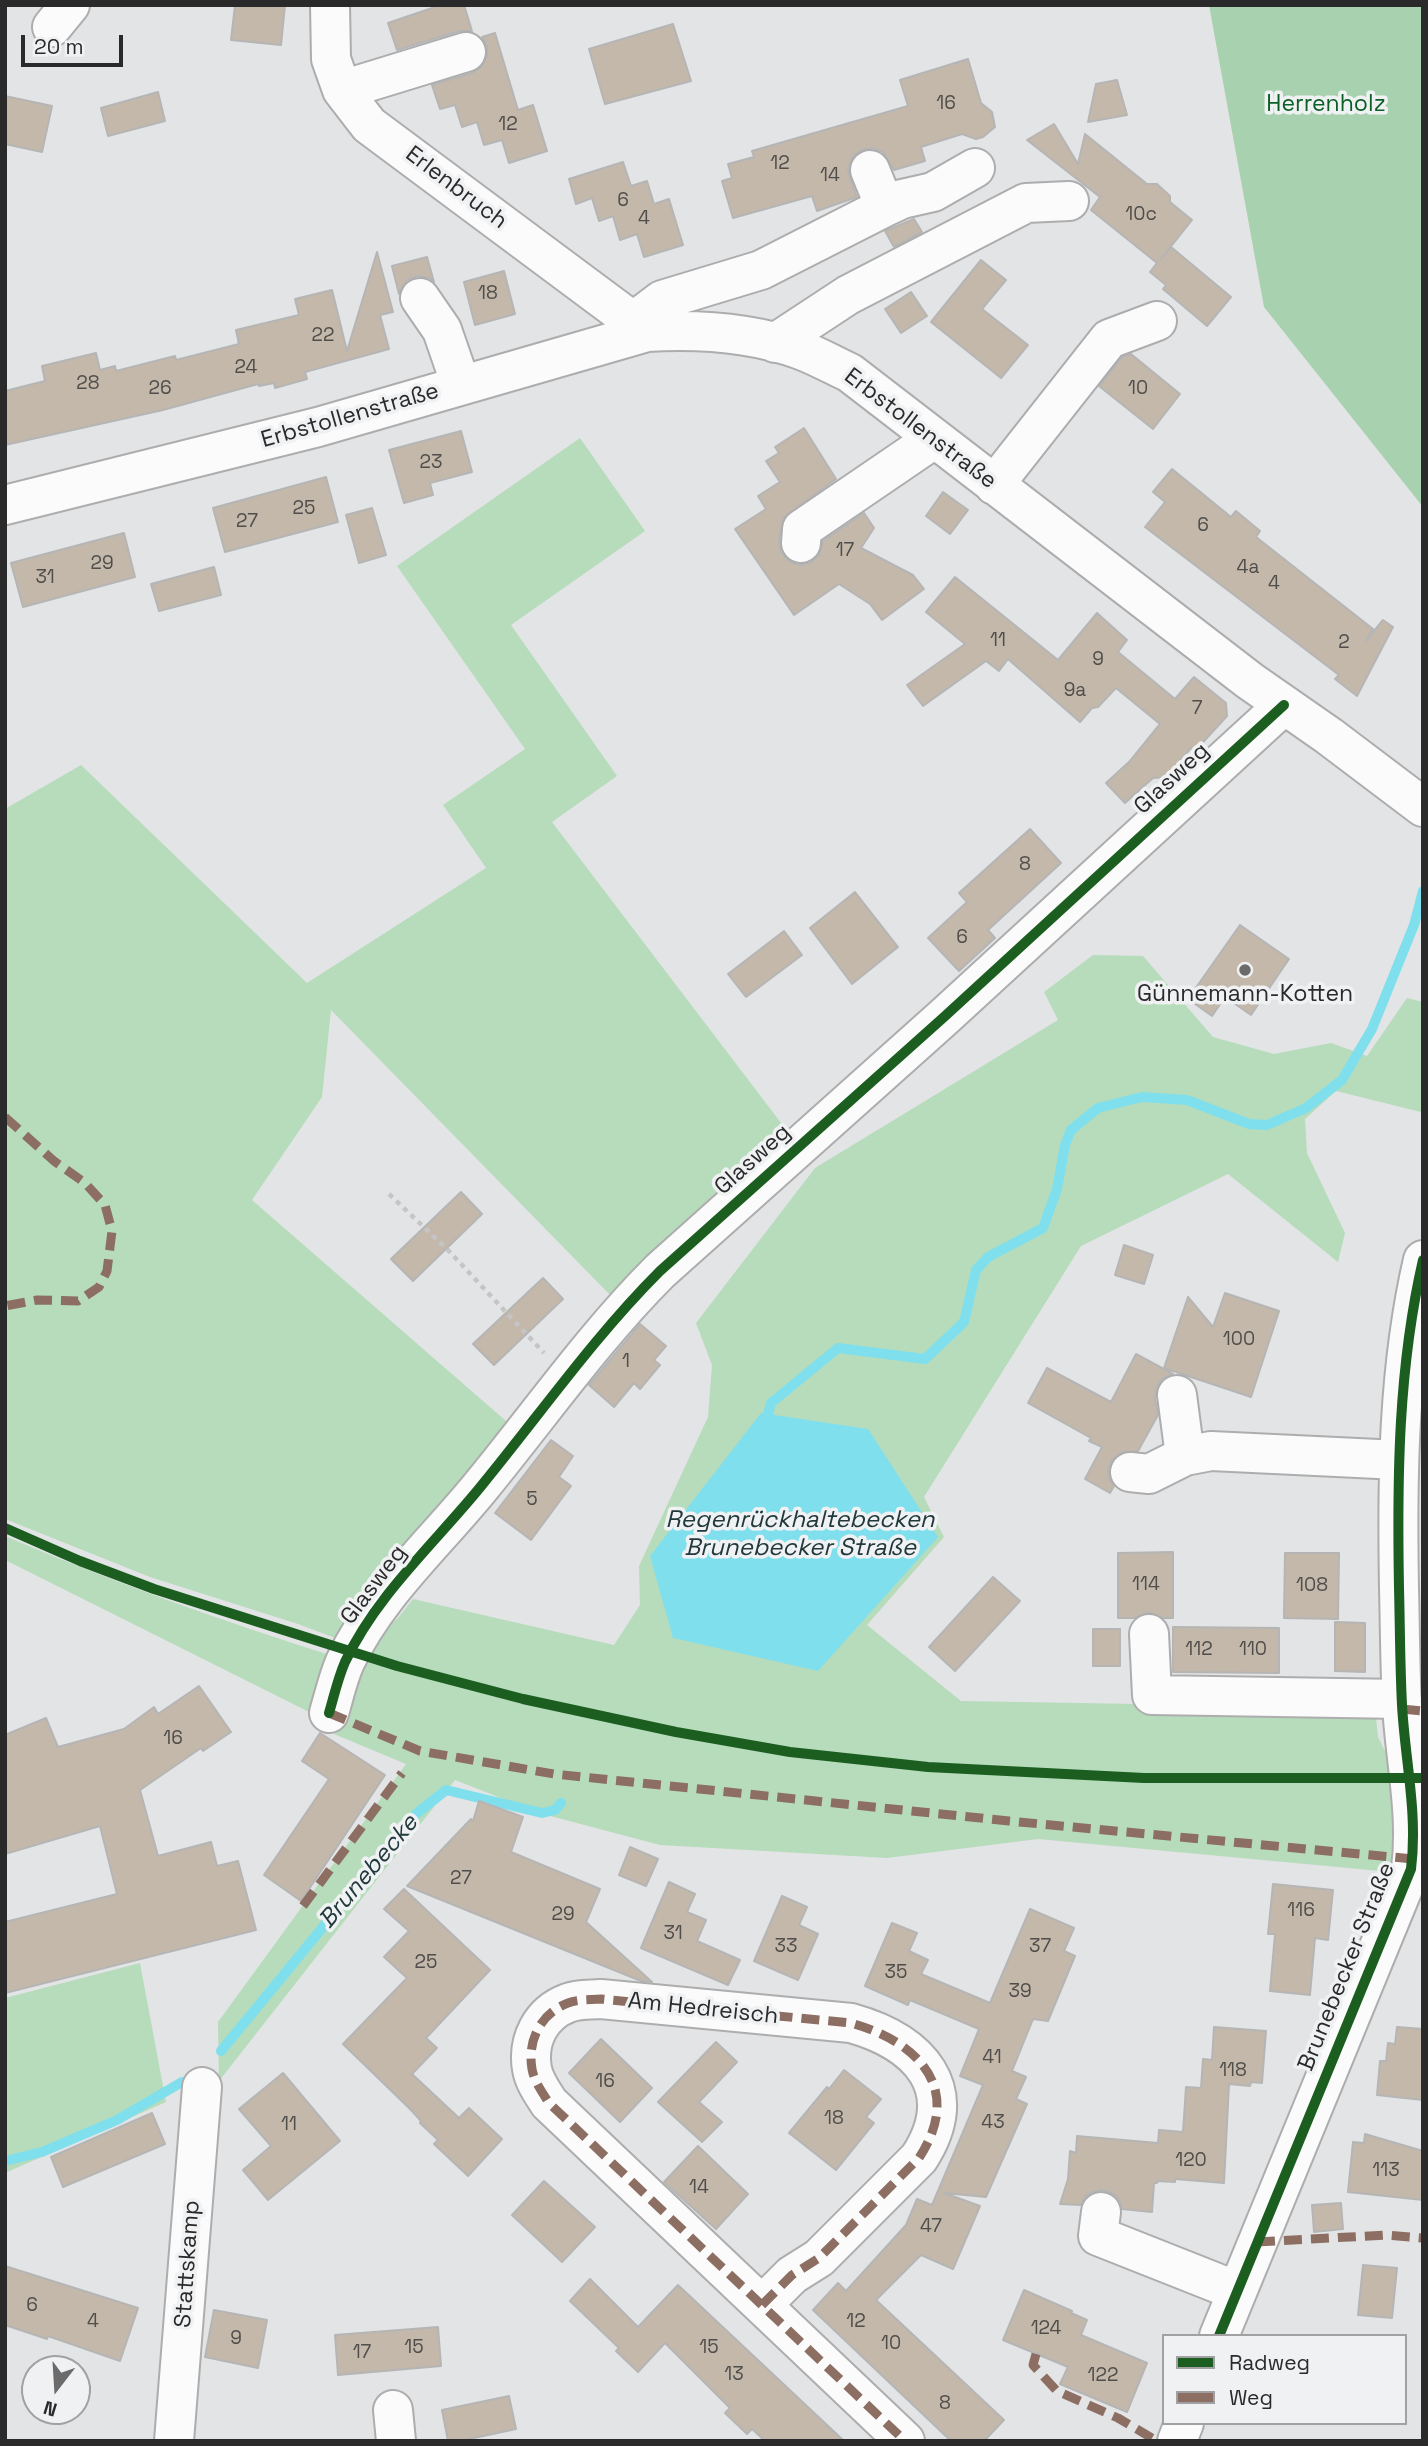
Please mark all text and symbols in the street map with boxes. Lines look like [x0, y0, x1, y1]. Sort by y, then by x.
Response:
scale bar [24, 21, 126, 65]
text: 20 m [34, 33, 84, 60]
park label: Herrenholz [1266, 91, 1386, 119]
house number: 16 [936, 93, 956, 115]
house number: 12 [498, 114, 518, 136]
street label: Erlenbruch [400, 141, 512, 235]
house number: 12 [770, 153, 790, 175]
house number: 14 [820, 165, 840, 187]
house number: 6 [617, 190, 629, 212]
house number: 10c [1125, 204, 1157, 226]
house number: 4 [638, 208, 650, 230]
house number: 18 [478, 283, 498, 305]
house number: 22 [312, 325, 334, 347]
house number: 24 [235, 357, 257, 379]
street label: Erbstollenstraße [838, 363, 1002, 495]
house number: 28 [76, 373, 100, 395]
street label: Erbstollenstraße [258, 377, 442, 455]
house number: 26 [148, 378, 172, 400]
house number: 10 [1128, 378, 1148, 400]
house number: 23 [420, 452, 442, 474]
house number: 25 [293, 498, 315, 520]
house number: 27 [236, 511, 258, 533]
house number: 6 [1197, 515, 1209, 537]
house number: 17 [836, 540, 854, 562]
house number: 29 [90, 553, 114, 575]
house number: 4a [1237, 557, 1259, 579]
house number: 31 [35, 567, 55, 589]
house number: 4 [1268, 573, 1280, 595]
house number: 11 [990, 630, 1006, 652]
house number: 2 [1338, 632, 1350, 654]
house number: 9 [1092, 649, 1104, 671]
house number: 9a [1064, 680, 1086, 702]
house number: 7 [1192, 698, 1202, 720]
street label: Glasweg [1129, 737, 1215, 821]
house number: 8 [1019, 854, 1031, 876]
house number: 6 [956, 927, 968, 949]
marker: Günnemann-Kotten [1237, 962, 1253, 978]
place label: Günnemann-Kotten [1137, 981, 1353, 1009]
street label: Glasweg [709, 1119, 797, 1201]
house number: 100 [1223, 1329, 1255, 1351]
house number: 1 [622, 1351, 630, 1373]
house number: 5 [526, 1489, 538, 1511]
water label: Regenrückhaltebecken Brunebecker Straße [665, 1506, 935, 1562]
street label: Glasweg [335, 1540, 413, 1630]
house number: 114 [1132, 1574, 1160, 1596]
house number: 108 [1296, 1575, 1328, 1597]
house number: 112 [1185, 1639, 1213, 1661]
house number: 110 [1239, 1639, 1267, 1661]
house number: 16 [163, 1728, 183, 1750]
water label: Brunebecke [313, 1809, 425, 1935]
street label: Brunebecker Straße [1293, 1859, 1401, 2075]
house number: 27 [450, 1868, 472, 1890]
house number: 116 [1287, 1900, 1315, 1922]
house number: 29 [551, 1904, 575, 1926]
house number: 31 [663, 1923, 683, 1945]
house number: 33 [775, 1936, 797, 1958]
house number: 37 [1029, 1936, 1051, 1958]
house number: 25 [415, 1952, 437, 1974]
house number: 35 [885, 1962, 907, 1984]
house number: 39 [1008, 1981, 1032, 2003]
street label: Am Hedreisch [626, 1987, 780, 2031]
house number: 41 [982, 2047, 1002, 2069]
house number: 118 [1219, 2060, 1247, 2082]
house number: 16 [595, 2071, 615, 2093]
house number: 18 [824, 2108, 844, 2130]
house number: 43 [981, 2112, 1005, 2134]
house number: 11 [281, 2114, 297, 2136]
house number: 120 [1175, 2150, 1207, 2172]
house number: 113 [1372, 2160, 1400, 2182]
house number: 14 [689, 2177, 709, 2199]
street label: Stattskamp [170, 2199, 206, 2329]
house number: 47 [920, 2216, 942, 2238]
house number: 6 [26, 2295, 38, 2317]
house number: 4 [87, 2311, 99, 2333]
house number: 12 [846, 2311, 866, 2333]
house number: 124 [1031, 2318, 1061, 2340]
house number: 9 [230, 2328, 242, 2350]
house number: 10 [881, 2333, 901, 2355]
legend [1162, 2334, 1407, 2425]
house number: 15 [404, 2337, 424, 2359]
house number: 15 [699, 2337, 719, 2359]
house number: 17 [353, 2342, 371, 2364]
text: Radweg [1229, 2349, 1310, 2376]
north arrow [21, 2355, 91, 2425]
house number: 13 [724, 2364, 744, 2386]
house number: 122 [1088, 2365, 1118, 2387]
text: Weg [1229, 2384, 1273, 2411]
house number: 8 [939, 2393, 951, 2415]
text: N [41, 2395, 60, 2422]

